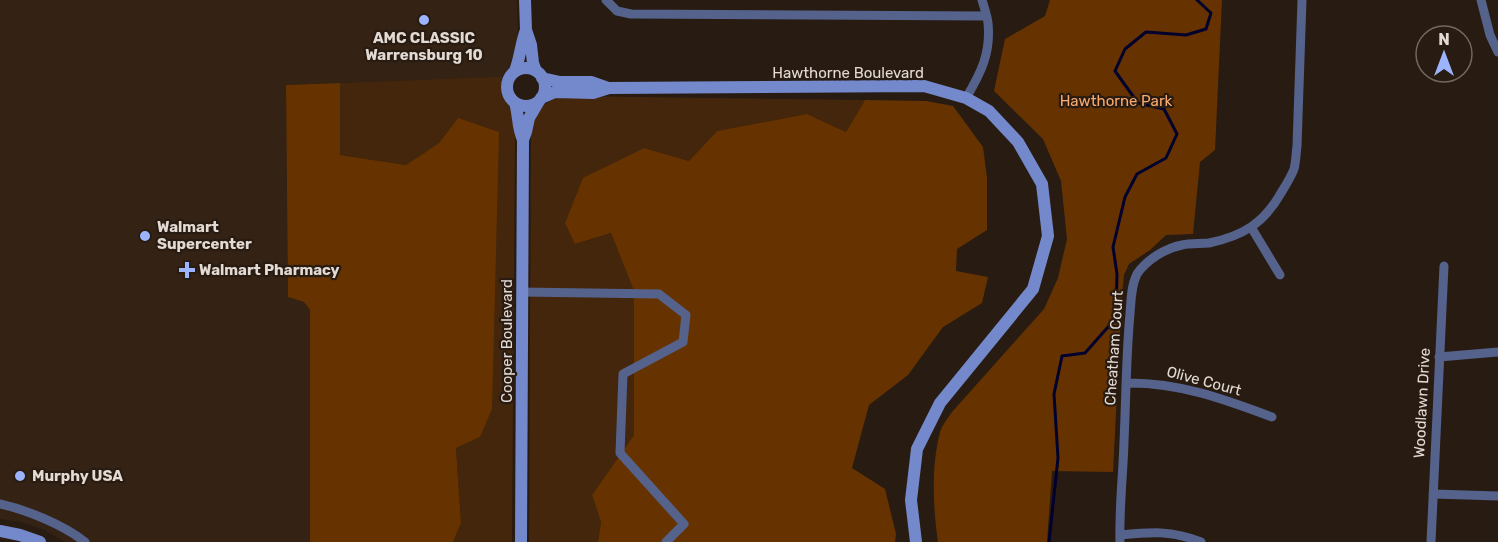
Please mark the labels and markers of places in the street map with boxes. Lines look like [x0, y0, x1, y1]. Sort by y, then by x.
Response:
marker: AMC CLASSIC Warrensburg 10 [417, 13, 431, 27]
place label: AMC CLASSIC Warrensburg 10 [365, 29, 483, 64]
place label: Walmart Supercenter [157, 218, 252, 253]
marker: Walmart Supercenter [138, 229, 152, 243]
place label: Walmart Pharmacy [199, 261, 340, 279]
marker: Walmart Pharmacy [180, 263, 194, 277]
place label: Murphy USA [32, 467, 123, 485]
marker: Murphy USA [13, 469, 27, 483]

